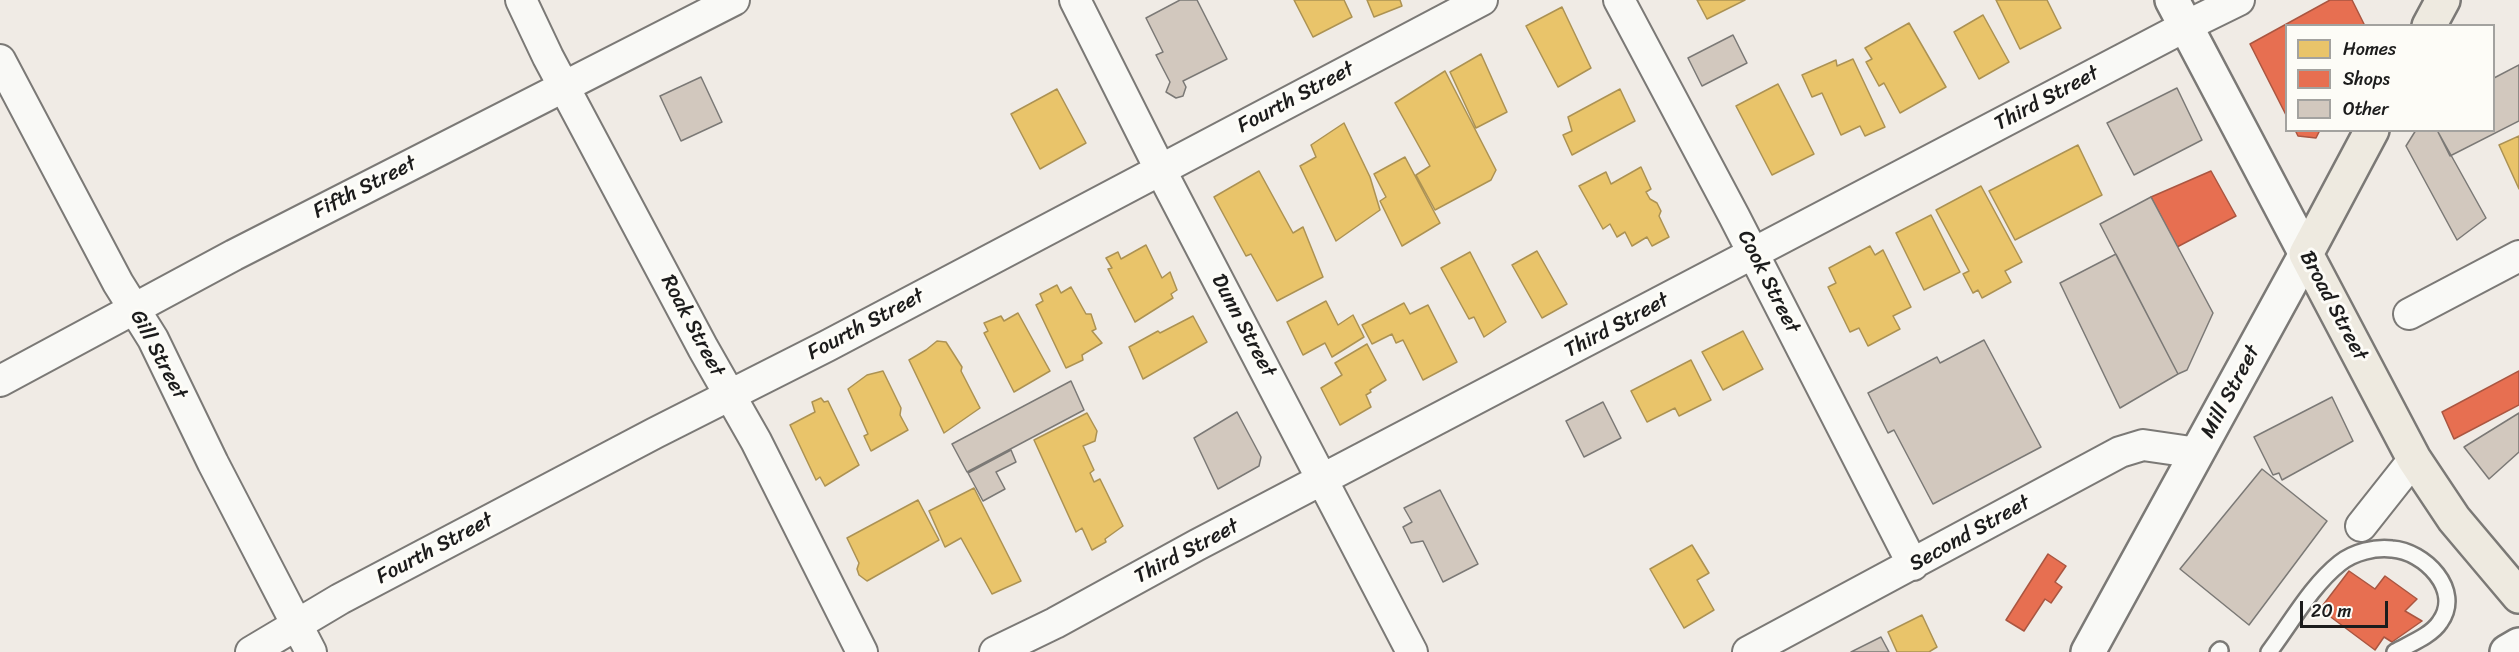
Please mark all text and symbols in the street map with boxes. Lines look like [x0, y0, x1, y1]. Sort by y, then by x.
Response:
legend [2285, 24, 2495, 132]
text: Homes [2343, 33, 2396, 65]
street label: Fourth Street [1233, 57, 1359, 139]
street label: Third Street [1990, 61, 2104, 137]
text: Shops [2343, 63, 2390, 95]
text: Other [2343, 93, 2389, 125]
street label: Fifth Street [309, 151, 421, 225]
street label: Cook Street [1731, 226, 1805, 338]
street label: Broad Street [2294, 247, 2372, 365]
street label: Dunn Street [1205, 270, 1281, 382]
street label: Roak Street [655, 271, 729, 381]
street label: Fourth Street [803, 284, 929, 366]
street label: Third Street [1560, 288, 1674, 364]
street label: Gill Street [124, 306, 192, 404]
street label: Mill Street [2196, 341, 2266, 443]
street label: Second Street [1905, 490, 2035, 578]
street label: Fourth Street [372, 508, 498, 590]
street label: Third Street [1130, 514, 1244, 590]
scale bar [2303, 589, 2392, 627]
text: 20 m [2311, 595, 2351, 627]

